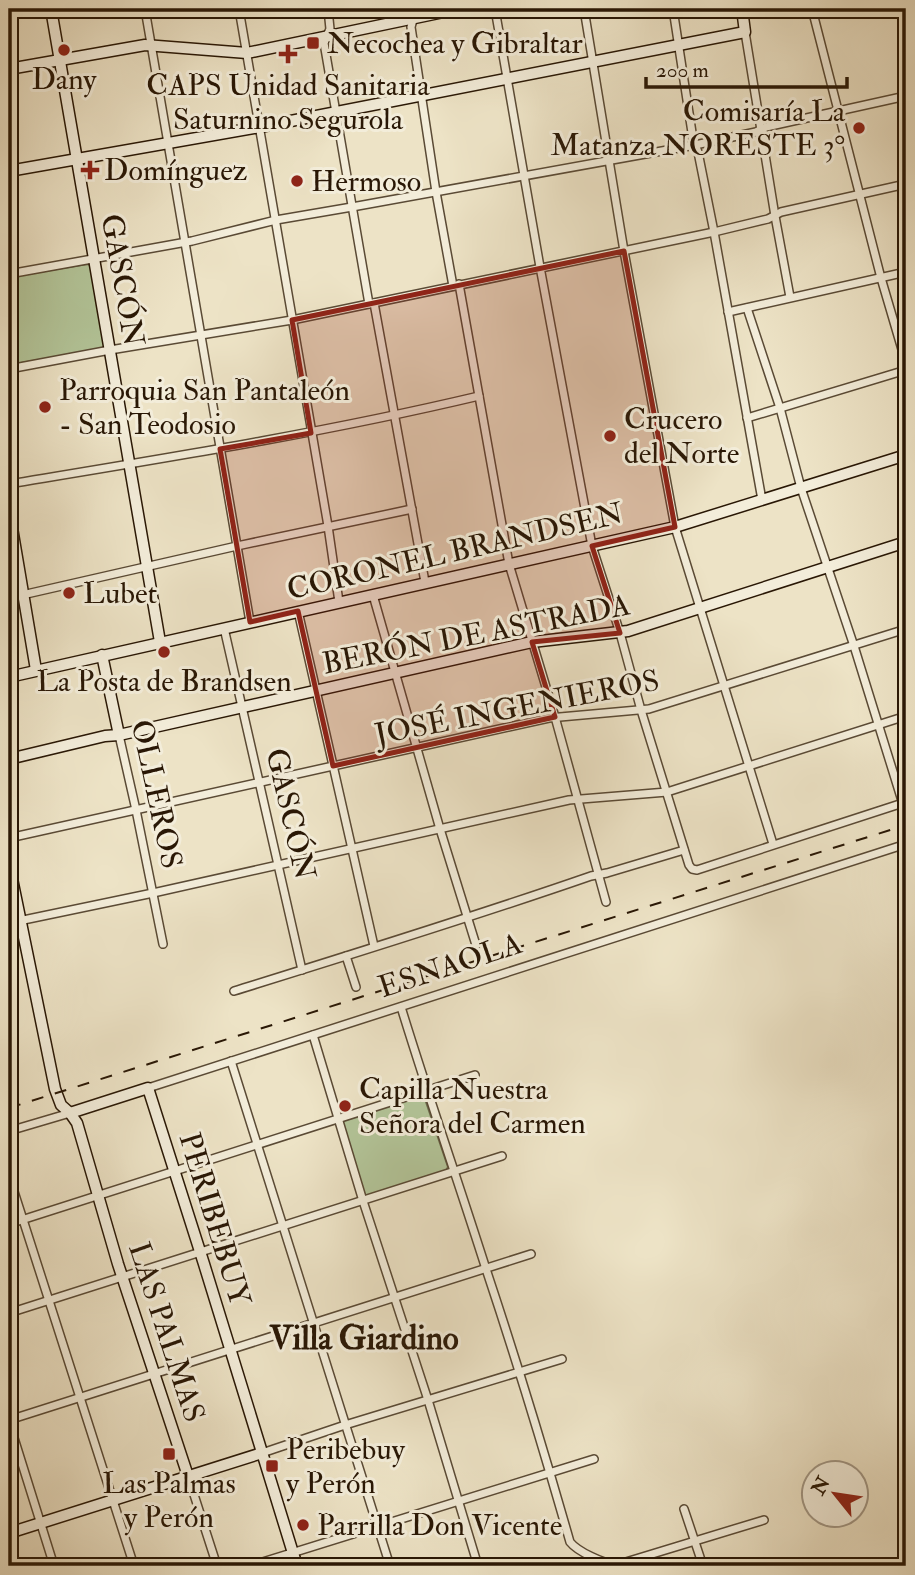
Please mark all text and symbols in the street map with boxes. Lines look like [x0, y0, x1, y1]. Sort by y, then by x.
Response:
place label: Necochea y Gibraltar [327, 25, 583, 62]
marker: Necochea y Gibraltar [305, 35, 321, 51]
marker: Dany [56, 42, 72, 58]
marker: CAPS Unidad Sanitaria Saturnino Segurola [278, 44, 298, 64]
scale bar [646, 46, 847, 90]
text: 200 m [656, 57, 709, 84]
place label: Dany [31, 61, 97, 98]
place label: CAPS Unidad Sanitaria Saturnino Segurola [146, 67, 430, 138]
place label: Comisaría La Matanza NORESTE 3° [550, 93, 846, 164]
marker: Comisaría La Matanza NORESTE 3° [851, 120, 867, 136]
place label: Domínguez [104, 152, 247, 189]
marker: Domínguez [82, 162, 98, 178]
place label: Hermoso [311, 163, 421, 200]
marker: Hermoso [289, 173, 305, 189]
street label: GASCÓN [93, 211, 153, 349]
place label: Parroquia San Pantaleón - San Teodosio [59, 372, 350, 443]
marker: Parroquia San Pantaleón - San Teodosio [37, 399, 53, 415]
place label: Crucero del Norte [624, 401, 739, 472]
marker: Crucero del Norte [602, 428, 618, 444]
street label: CORONEL BRANDSEN [283, 495, 627, 608]
place label: Lubet [83, 575, 157, 612]
marker: Lubet [61, 585, 77, 601]
street label: BERÓN DE ASTRADA [319, 586, 633, 682]
marker: La Posta de Brandsen [156, 644, 172, 660]
street label: JOSÉ INGENIEROS [371, 661, 662, 753]
place label: La Posta de Brandsen [36, 663, 292, 700]
street label: OLLEROS [123, 716, 190, 872]
street label: GASCÓN [257, 745, 325, 884]
street label: ESNAOLA [374, 925, 527, 1006]
place label: Capilla Nuestra Señora del Carmen [359, 1071, 586, 1142]
marker: Capilla Nuestra Señora del Carmen [337, 1098, 353, 1114]
street label: PERIBEBUY [171, 1128, 259, 1312]
street label: LAS PALMAS [120, 1238, 213, 1427]
district label: Villa Giardino [268, 1318, 459, 1359]
place label: Peribebuy y Perón [286, 1431, 406, 1502]
marker: Las Palmas y Perón [161, 1446, 177, 1462]
marker: Peribebuy y Perón [264, 1458, 280, 1474]
north arrow [800, 1460, 870, 1530]
place label: Las Palmas y Perón [102, 1465, 236, 1536]
text: N [806, 1472, 836, 1500]
place label: Parrilla Don Vicente [317, 1507, 562, 1544]
marker: Parrilla Don Vicente [295, 1517, 311, 1533]

